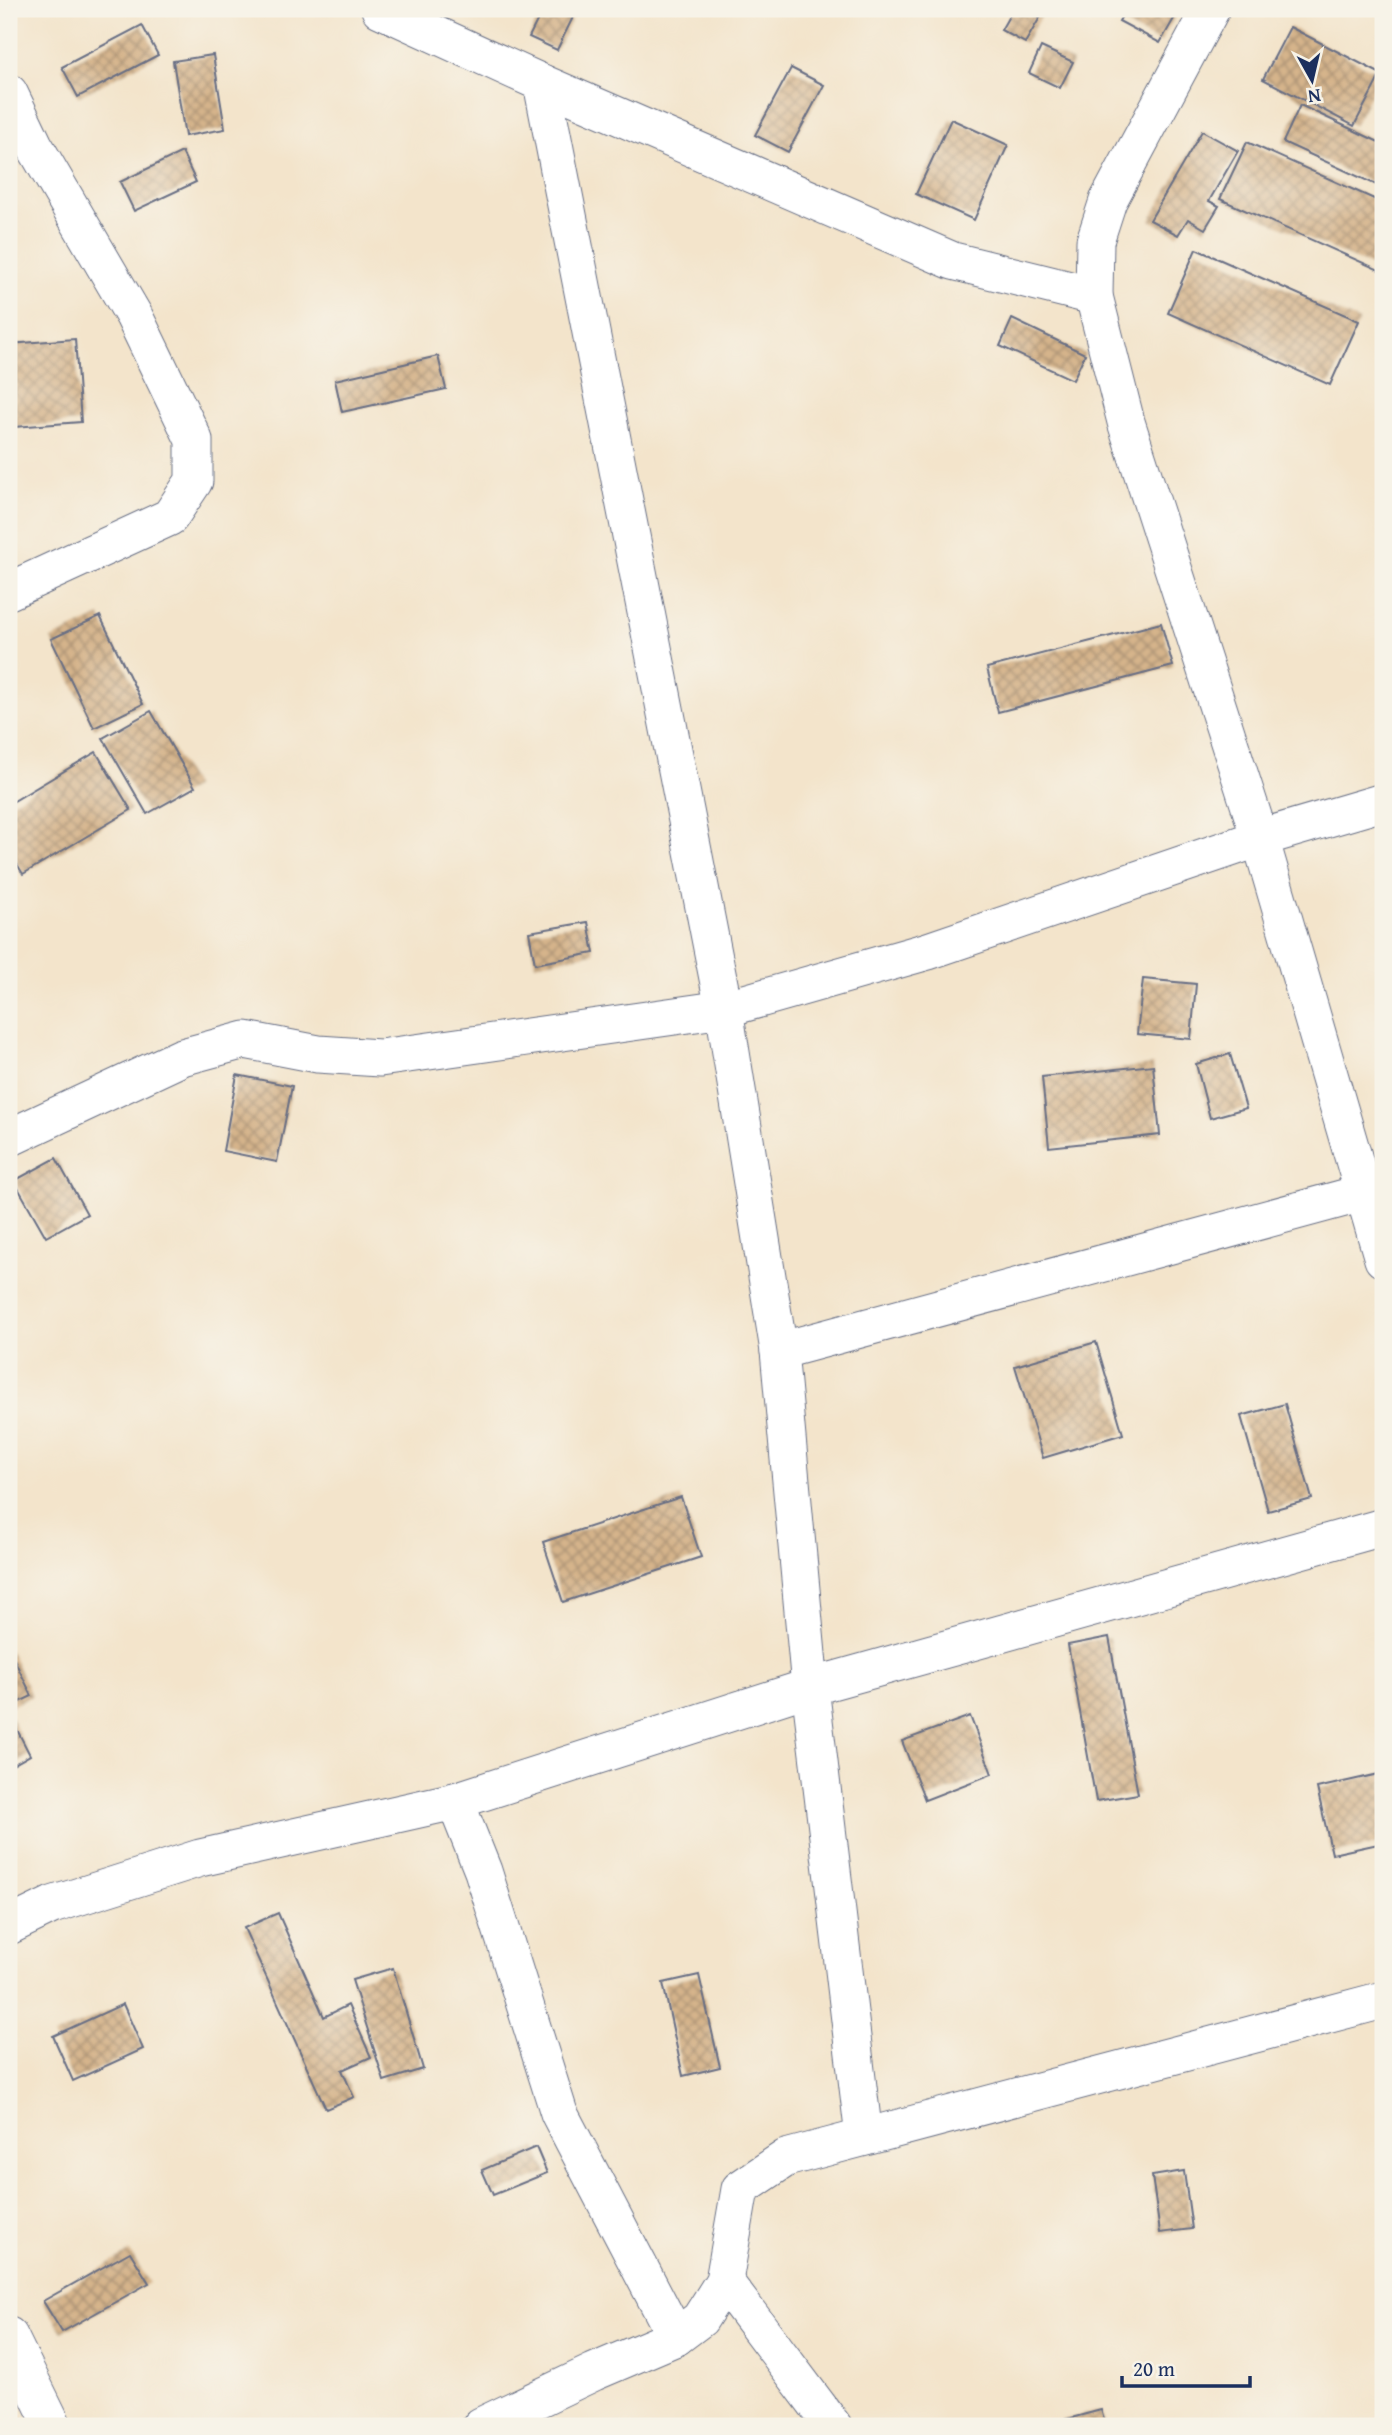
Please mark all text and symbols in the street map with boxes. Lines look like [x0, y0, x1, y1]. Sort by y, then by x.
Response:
north arrow [1276, 46, 1346, 116]
text: N [1306, 82, 1323, 112]
scale bar [1122, 2344, 1250, 2388]
text: 20 m [1133, 2353, 1175, 2384]

